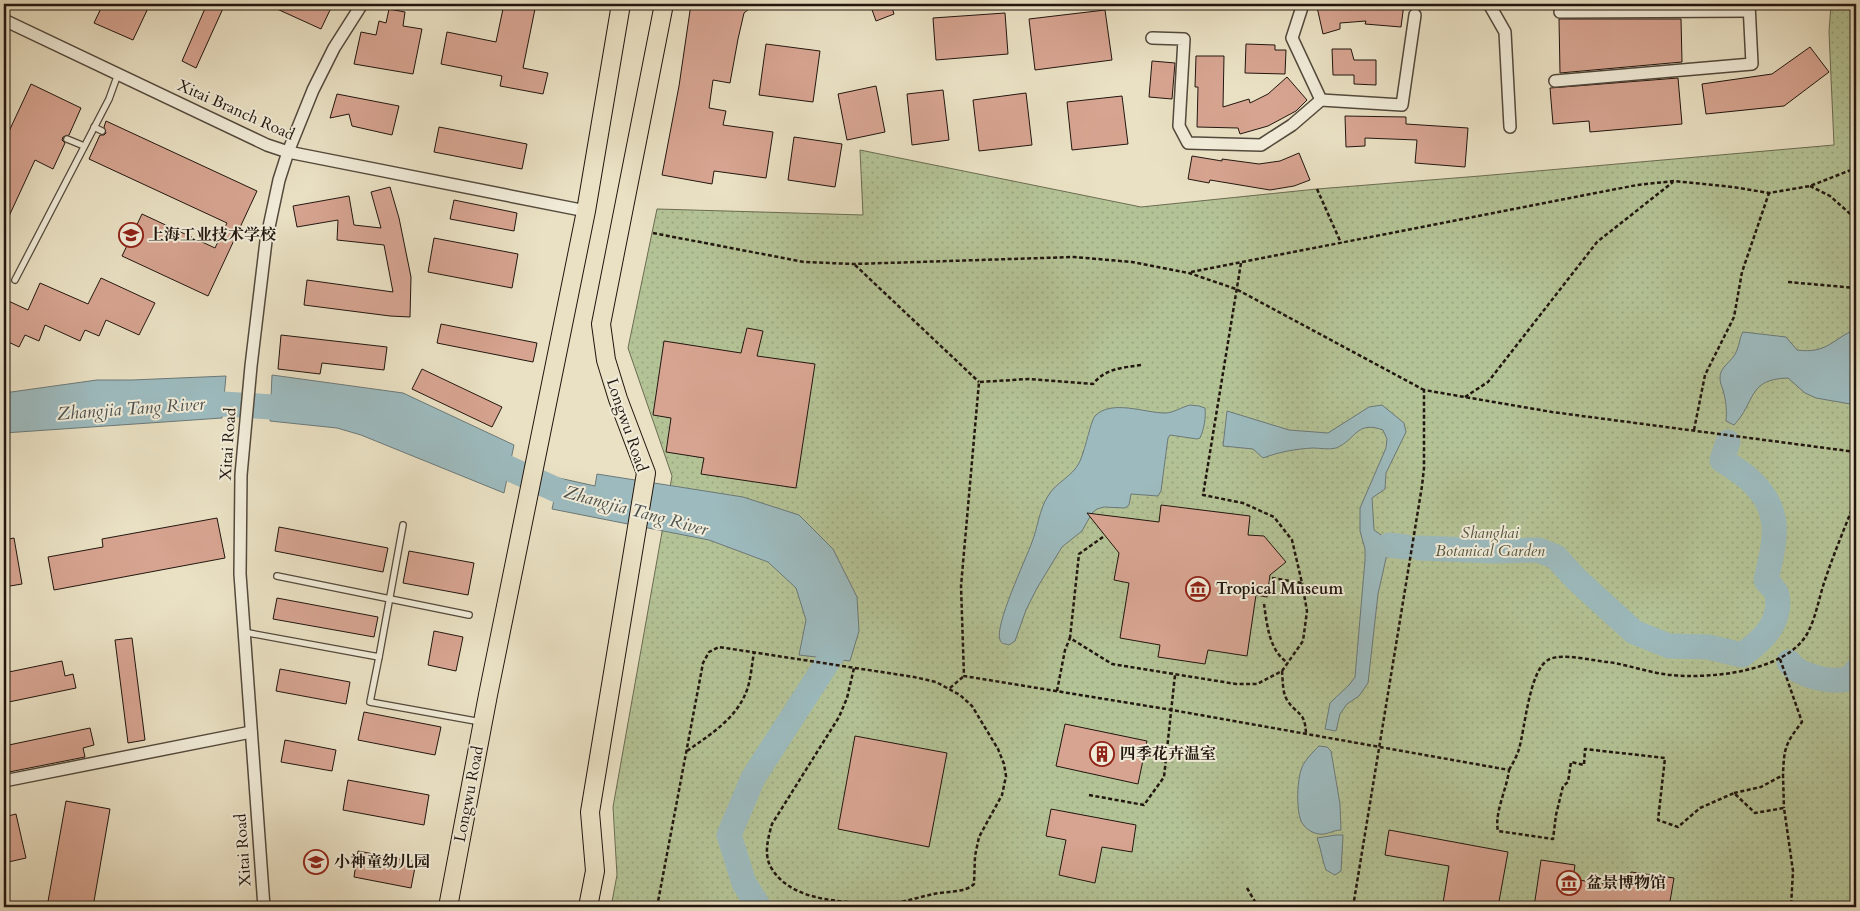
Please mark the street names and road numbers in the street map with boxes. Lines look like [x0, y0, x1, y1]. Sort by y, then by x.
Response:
street label: Xitai Branch Road [174, 74, 299, 146]
street label: Longwu Road [601, 375, 653, 475]
street label: Xitai Road [214, 406, 242, 481]
street label: Longwu Road [449, 744, 489, 844]
street label: Xitai Road [229, 812, 257, 887]

